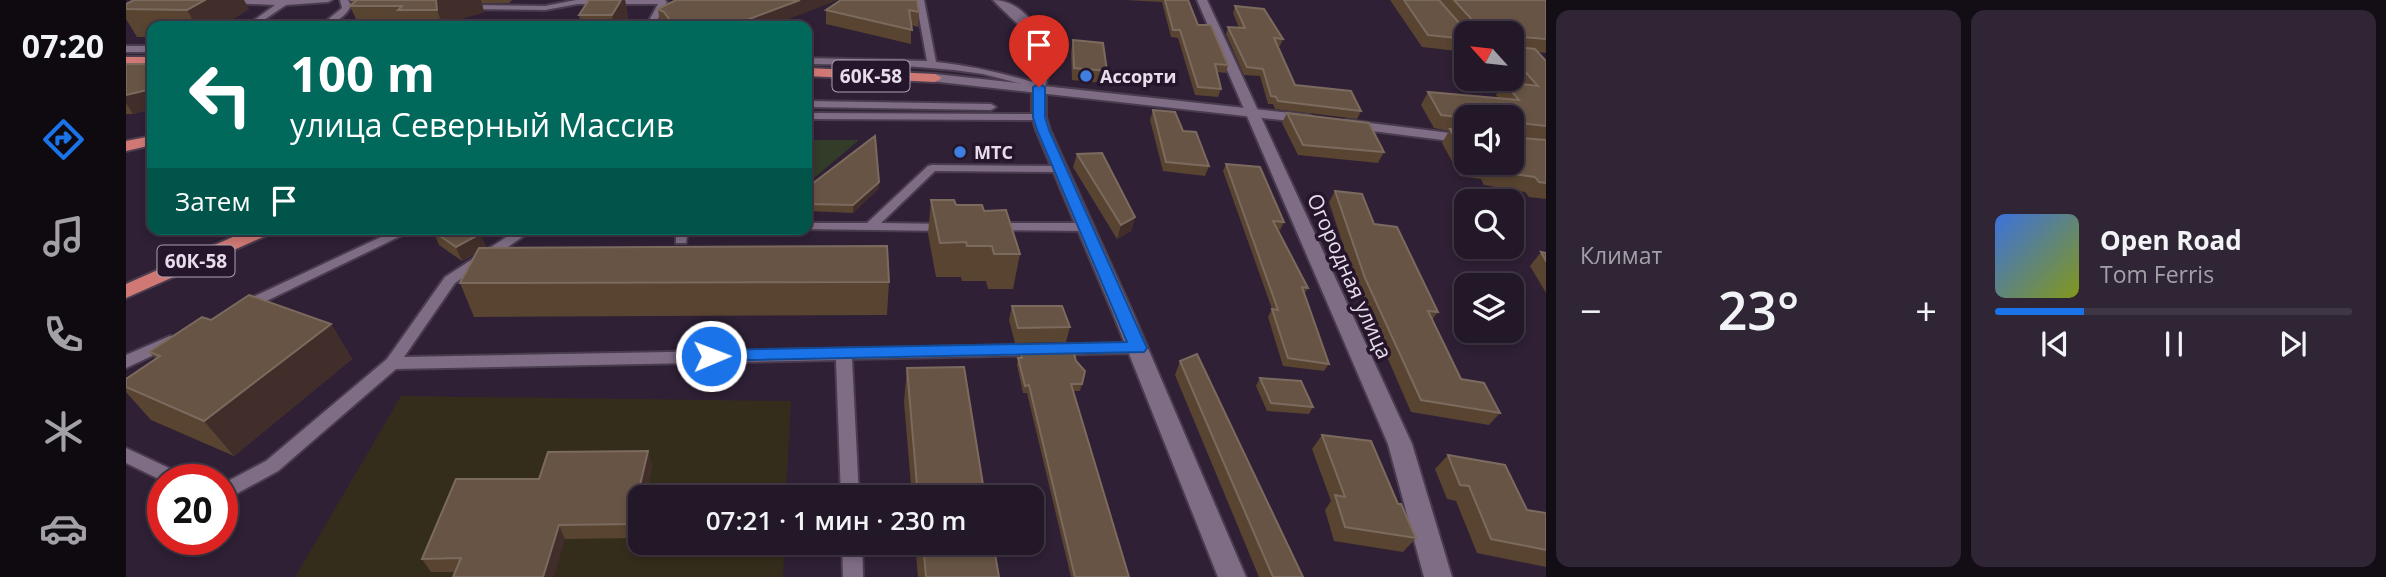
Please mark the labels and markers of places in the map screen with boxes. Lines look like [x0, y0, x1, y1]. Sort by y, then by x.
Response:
pin [1009, 15, 1069, 87]
place label: Ассорти [1100, 64, 1176, 88]
marker: Ассорти [1078, 68, 1094, 84]
place label: МТС [974, 140, 1013, 164]
marker: МТС [952, 144, 968, 160]

